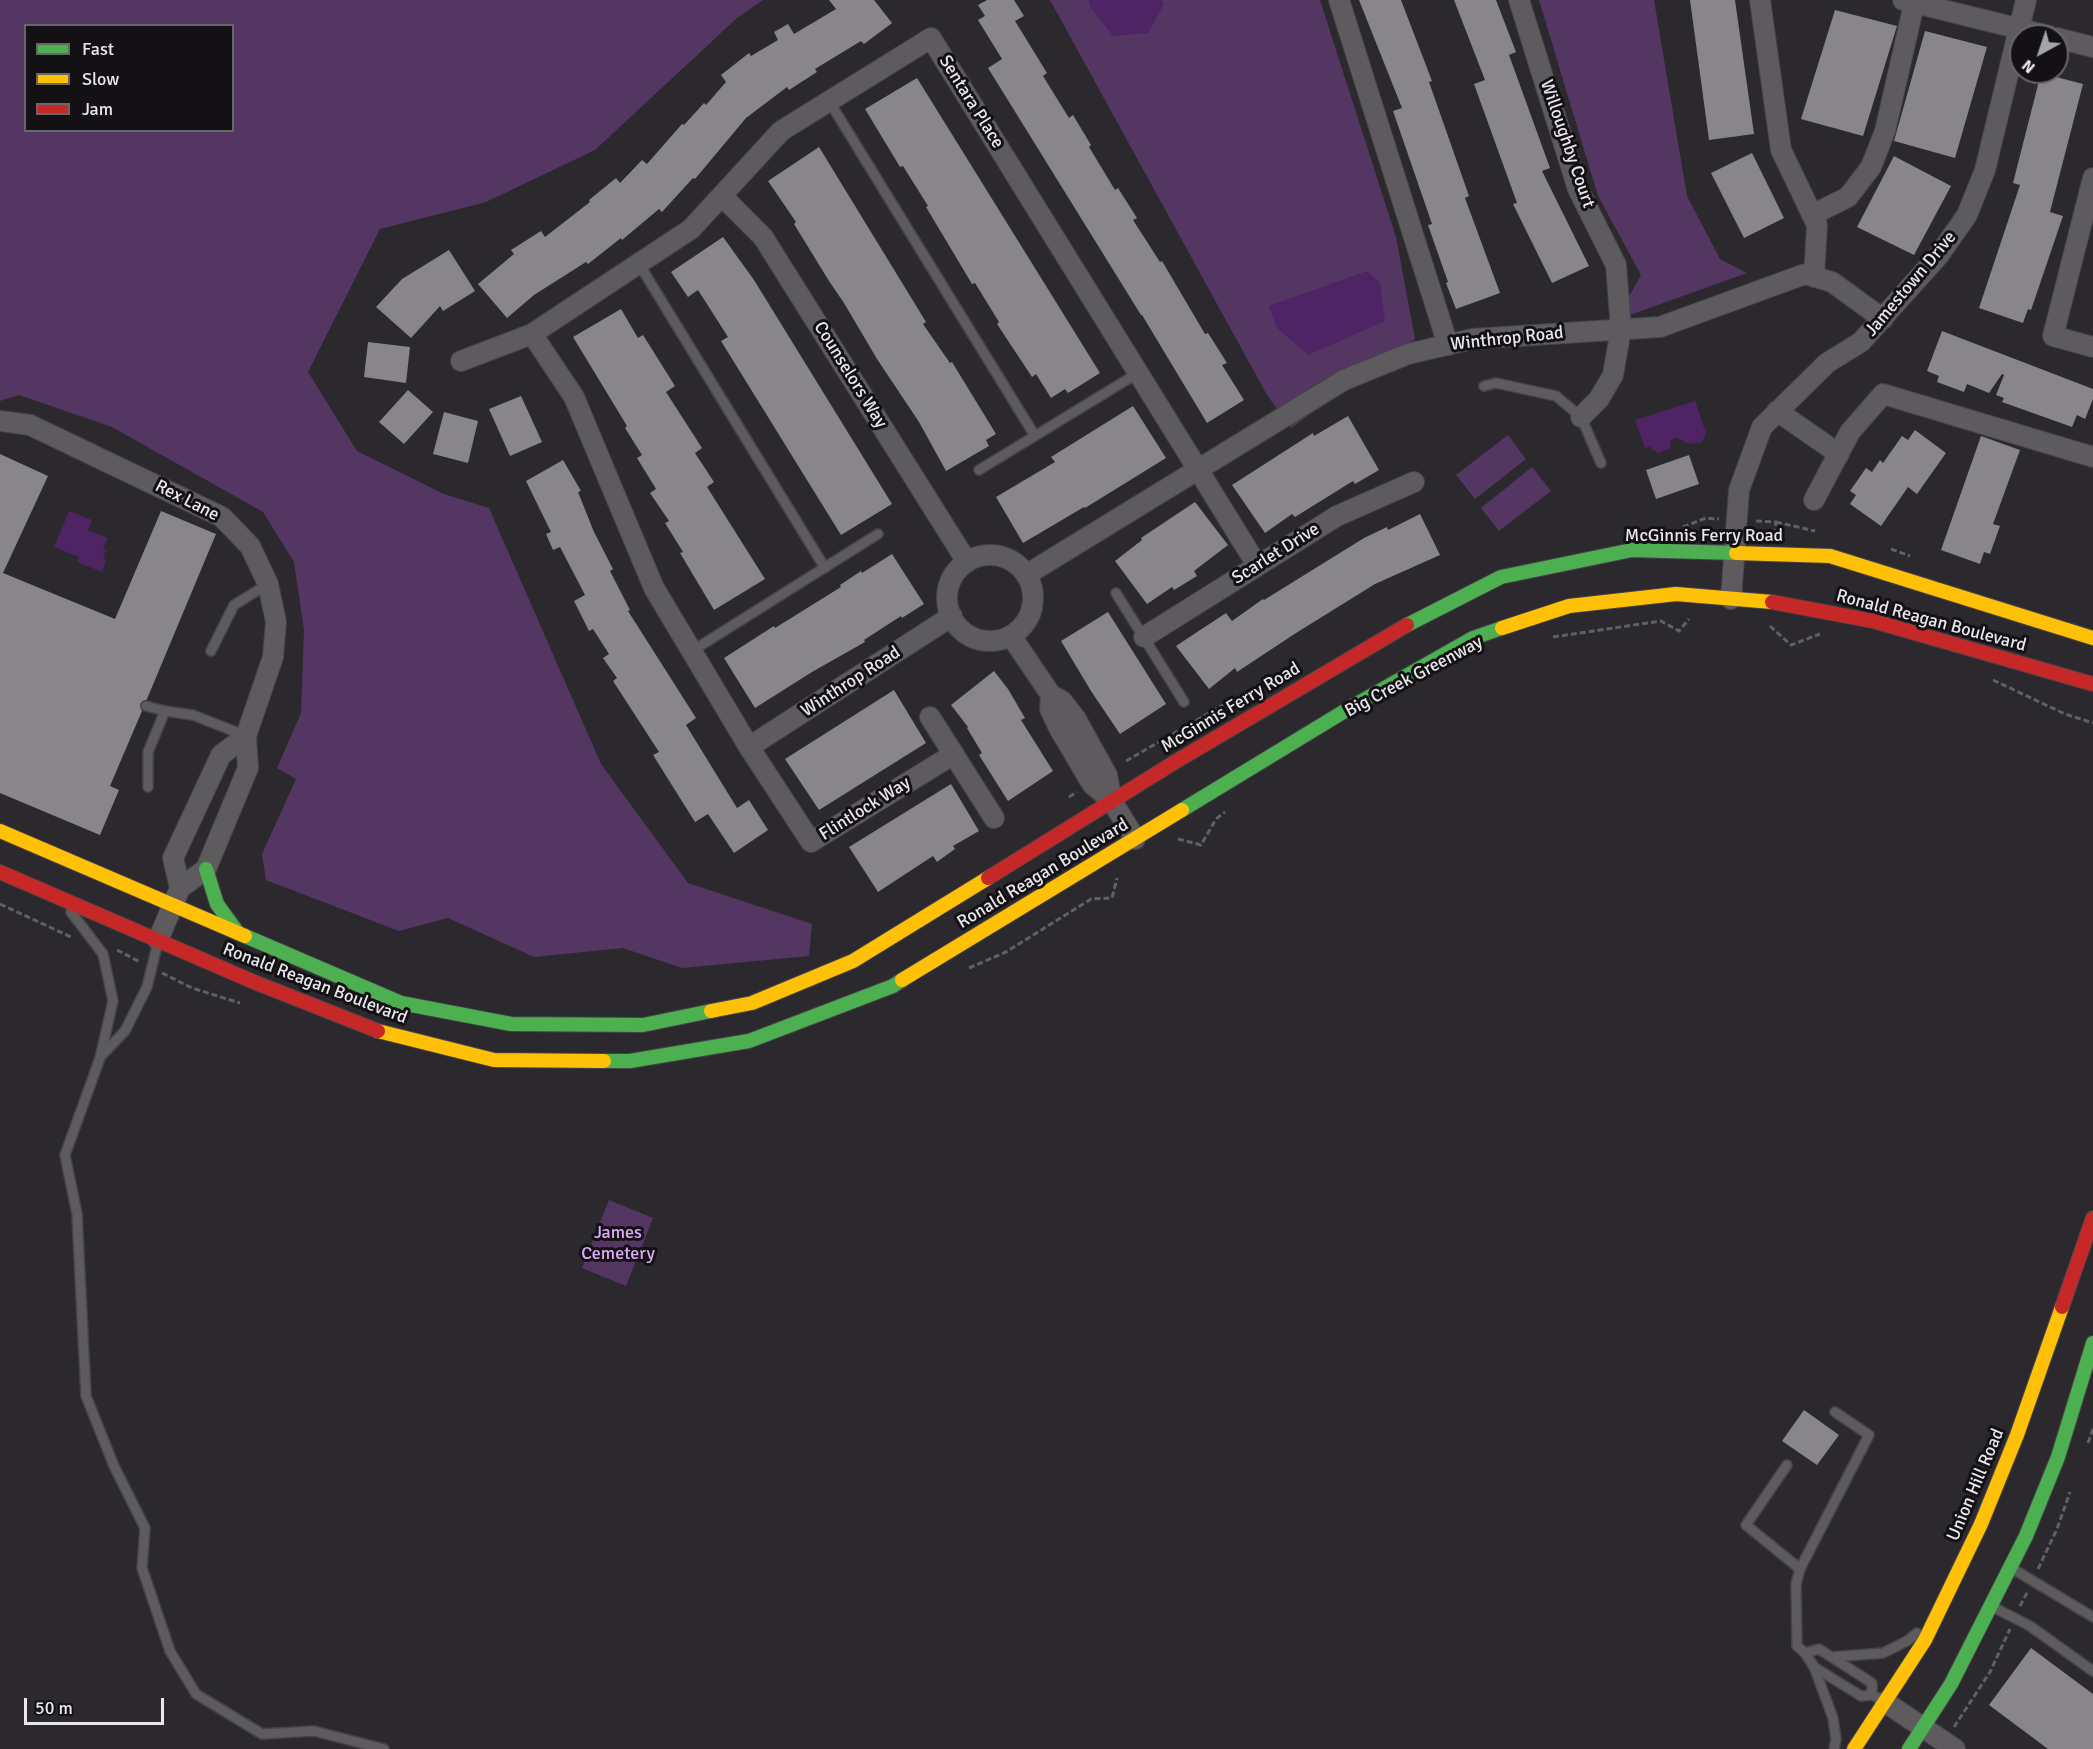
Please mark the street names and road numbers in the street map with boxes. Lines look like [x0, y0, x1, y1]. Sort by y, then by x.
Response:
street label: Sentara Place [934, 51, 1008, 153]
street label: Willoughby Court [1535, 77, 1599, 211]
street label: Jamestown Drive [1861, 227, 1961, 341]
street label: Counselors Way [809, 318, 891, 432]
street label: Winthrop Road [1449, 322, 1565, 356]
street label: Rex Lane [151, 476, 223, 526]
street label: Scarlet Drive [1228, 519, 1324, 589]
street label: McGinnis Ferry Road [1625, 525, 1783, 547]
street label: Ronald Reagan Boulevard [1834, 585, 2028, 657]
street label: Big Creek Greenway [1341, 632, 1487, 722]
street label: Winthrop Road [797, 642, 905, 722]
street label: McGinnis Ferry Road [1158, 658, 1304, 758]
street label: Flintlock Way [815, 772, 915, 846]
street label: Ronald Reagan Boulevard [953, 814, 1133, 934]
street label: Ronald Reagan Boulevard [220, 939, 410, 1029]
street label: Union Hill Road [1943, 1426, 2009, 1544]

